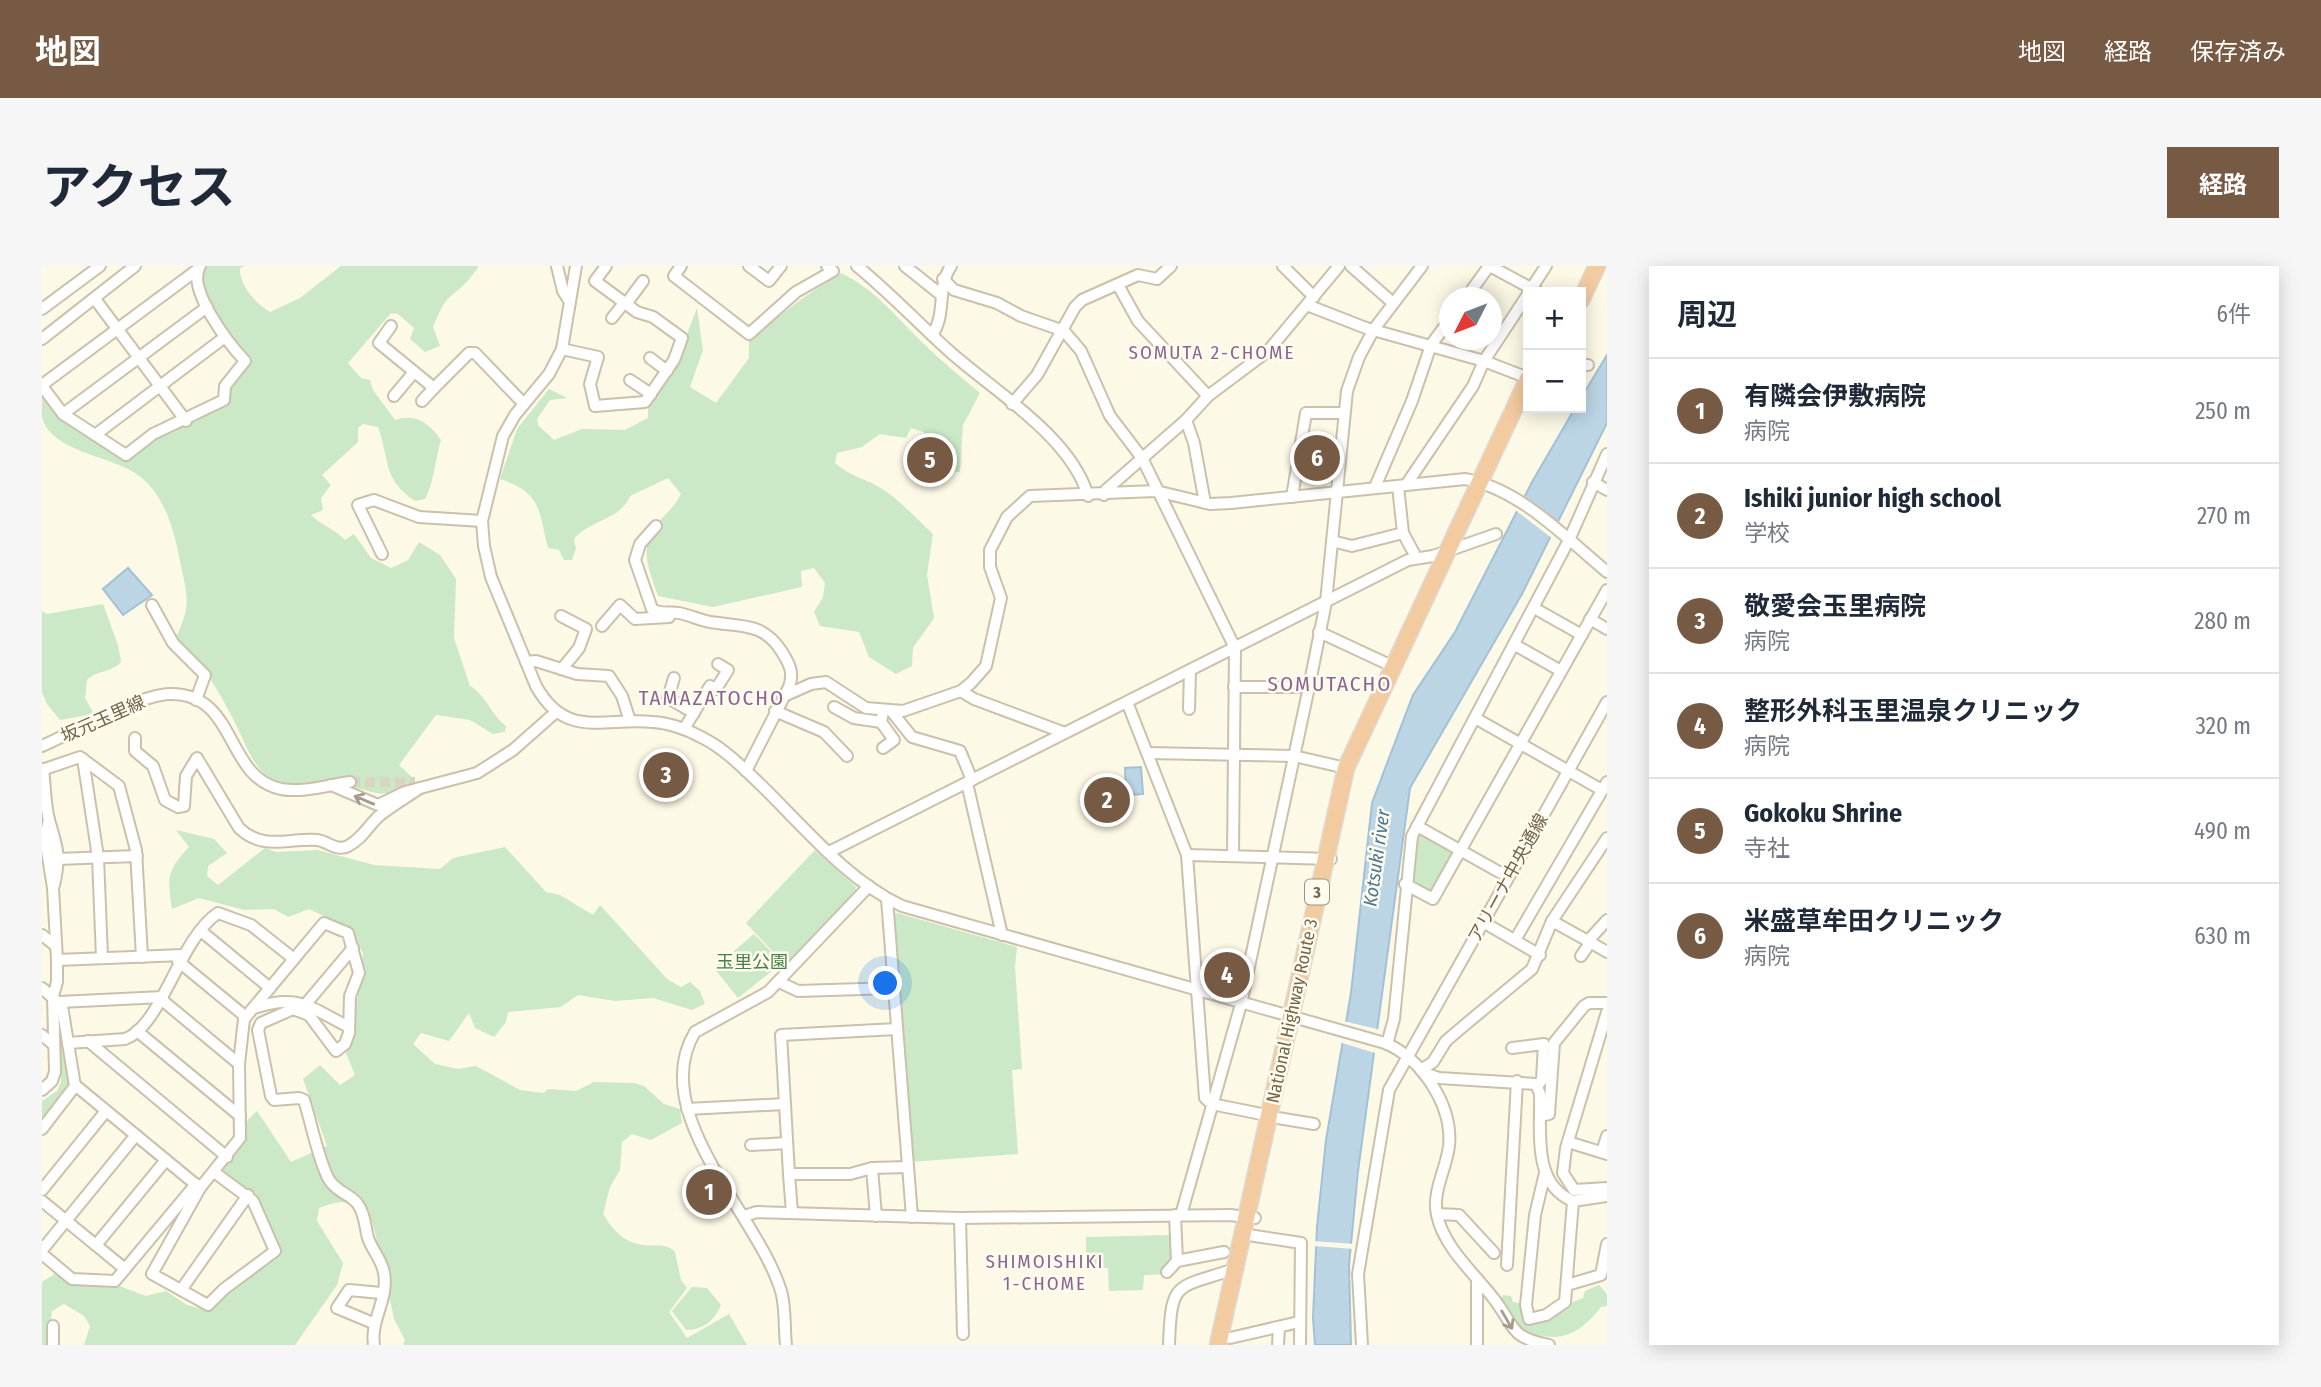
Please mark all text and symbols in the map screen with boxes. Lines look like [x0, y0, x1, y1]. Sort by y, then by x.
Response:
text: 地図 [35, 32, 101, 72]
text: 地図 [2018, 38, 2066, 66]
text: 経路 [2104, 38, 2152, 66]
text: 保存済み [2190, 38, 2286, 66]
button: 経路 [2167, 147, 2279, 218]
text: アクセス [42, 158, 236, 217]
north arrow [1439, 287, 1502, 350]
map controls [1523, 287, 1586, 413]
button: + [1523, 287, 1586, 350]
text: 周辺 [1677, 297, 1737, 333]
text: 6件 [2217, 300, 2251, 328]
district label: SOMUTA 2-CHOME [1129, 341, 1296, 364]
button: − [1523, 350, 1586, 413]
text: 有隣会伊敷病院 [1744, 381, 1926, 412]
text: 1 [1695, 397, 1705, 425]
text: 250 m [2195, 397, 2251, 425]
text: 病院 [1744, 417, 1790, 445]
pin: 6 [1294, 432, 1340, 484]
pin: 5 [907, 434, 953, 486]
text: Ishiki junior high school [1744, 483, 2001, 514]
text: 2 [1695, 502, 1705, 530]
text: 270 m [2197, 502, 2251, 530]
text: 学校 [1744, 519, 1790, 547]
text: 敬愛会玉里病院 [1744, 591, 1926, 622]
text: 3 [1695, 607, 1705, 635]
text: 280 m [2194, 607, 2251, 635]
text: 病院 [1744, 627, 1790, 655]
district label: SOMUTACHO [1268, 671, 1392, 697]
district label: TAMAZATOCHO [639, 685, 785, 711]
street label: 坂元玉里線 [57, 691, 149, 747]
text: 整形外科玉里温泉クリニック [1744, 696, 2082, 727]
text: 4 [1694, 712, 1706, 740]
text: 320 m [2196, 712, 2251, 740]
text: 病院 [1744, 732, 1790, 760]
pin: 3 [643, 749, 689, 801]
pin: 2 [1084, 774, 1130, 826]
one-way arrow [354, 793, 376, 806]
text: Gokoku Shrine [1744, 798, 1902, 829]
water label: Kotsuki river [1358, 807, 1395, 908]
street label: アリーナ中央通線 [1463, 810, 1553, 946]
text: 5 [1694, 817, 1706, 845]
text: 490 m [2194, 817, 2251, 845]
text: 寺社 [1744, 834, 1790, 862]
road number: 3 [1305, 880, 1329, 904]
text: 米盛草牟田クリニック [1744, 906, 2004, 937]
street label: National Highway Route 3 [1262, 917, 1322, 1105]
text: 6 [1694, 922, 1706, 950]
text: 630 m [2194, 922, 2251, 950]
text: 病院 [1744, 942, 1790, 970]
pin: 4 [1204, 949, 1250, 1001]
park label: 玉里公園 [716, 951, 788, 973]
your location [868, 966, 902, 1000]
pin: 1 [686, 1166, 732, 1218]
district label: SHIMOISHIKI 1-CHOME [985, 1250, 1105, 1295]
one-way arrow [1500, 1310, 1514, 1330]

